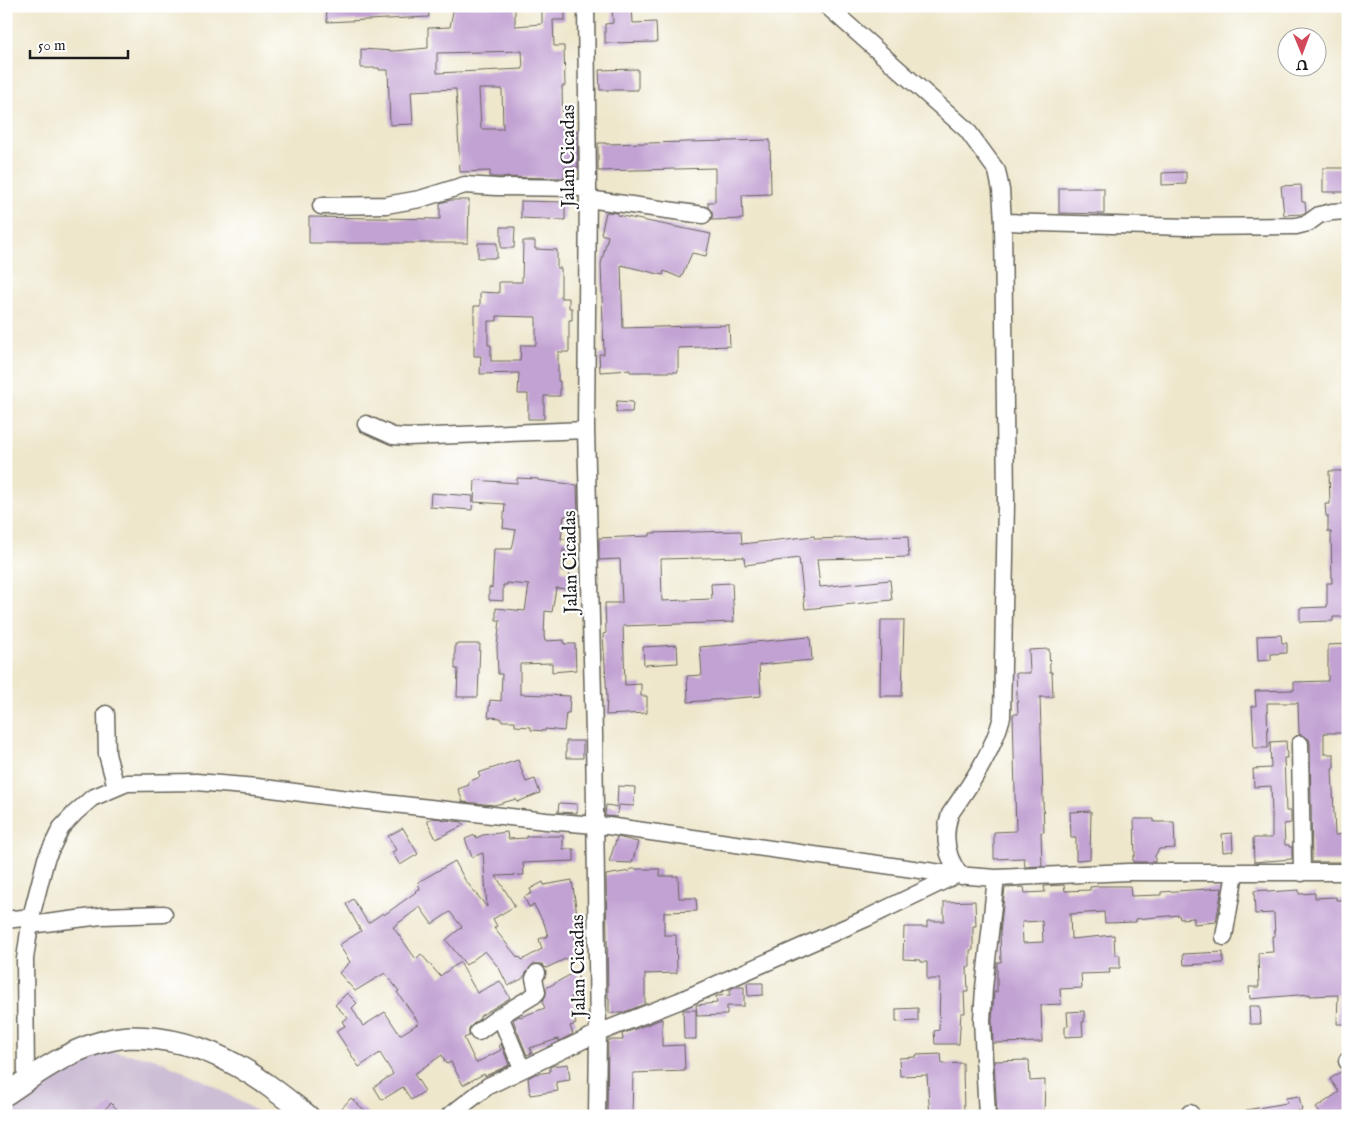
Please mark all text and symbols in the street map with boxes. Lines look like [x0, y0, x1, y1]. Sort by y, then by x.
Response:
scale bar [30, 28, 128, 60]
north arrow [1276, 28, 1326, 78]
text: 50 m [38, 36, 66, 55]
text: U [1295, 55, 1309, 73]
street label: Jalan Cicadas [557, 104, 581, 210]
street label: Jalan Cicadas [558, 510, 584, 616]
street label: Jalan Cicadas [566, 914, 592, 1020]

